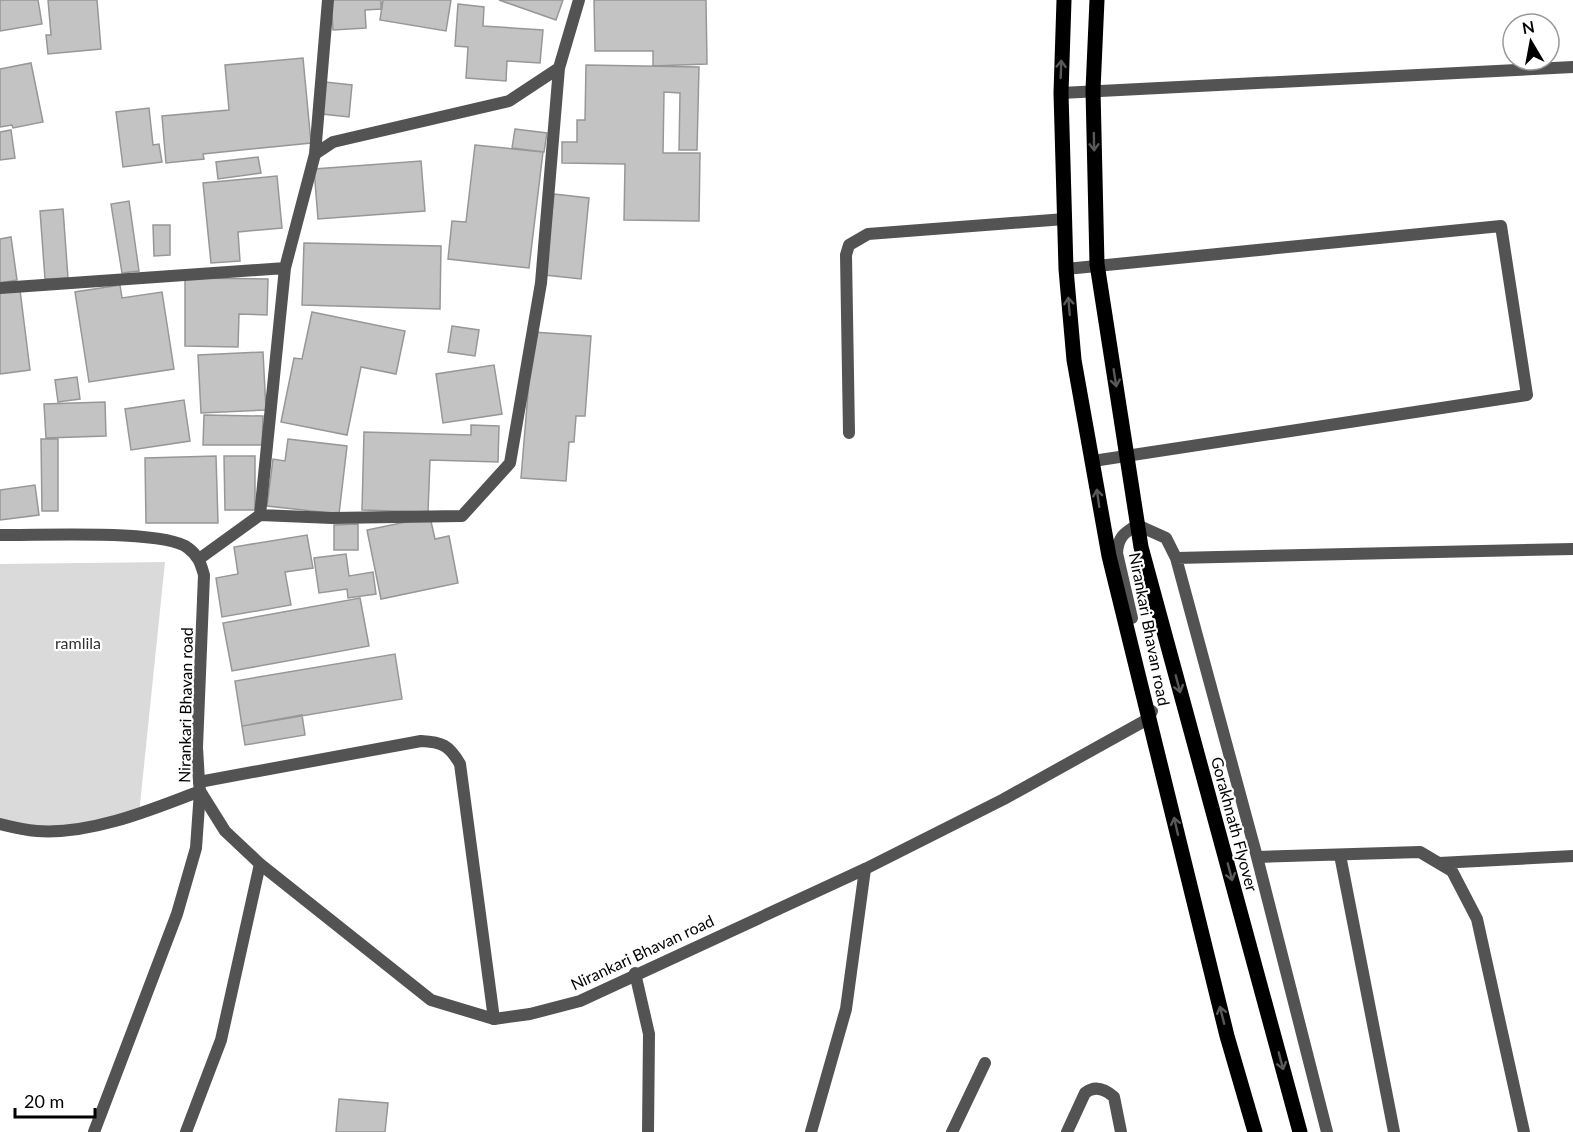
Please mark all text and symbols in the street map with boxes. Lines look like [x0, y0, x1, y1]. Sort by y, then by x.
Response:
north arrow [1501, 12, 1561, 72]
text: N [1521, 16, 1536, 37]
one-way arrow [1056, 59, 1067, 79]
one-way arrow [1088, 132, 1099, 152]
one-way arrow [1063, 296, 1074, 316]
one-way arrow [1110, 367, 1121, 387]
one-way arrow [1092, 489, 1103, 509]
street label: Nirankari Bhavan road [1126, 551, 1174, 707]
street label: Nirankari Bhavan road [174, 627, 196, 783]
park label: ramlila [55, 633, 101, 652]
one-way arrow [1173, 674, 1185, 693]
street label: Gorakhnath Flyover [1208, 755, 1262, 894]
one-way arrow [1169, 816, 1181, 835]
one-way arrow [1224, 863, 1236, 882]
street label: Nirankari Bhavan road [567, 910, 717, 994]
one-way arrow [1216, 1006, 1228, 1025]
one-way arrow [1275, 1051, 1287, 1070]
scale bar [15, 1081, 94, 1119]
text: 20 m [24, 1090, 64, 1112]

